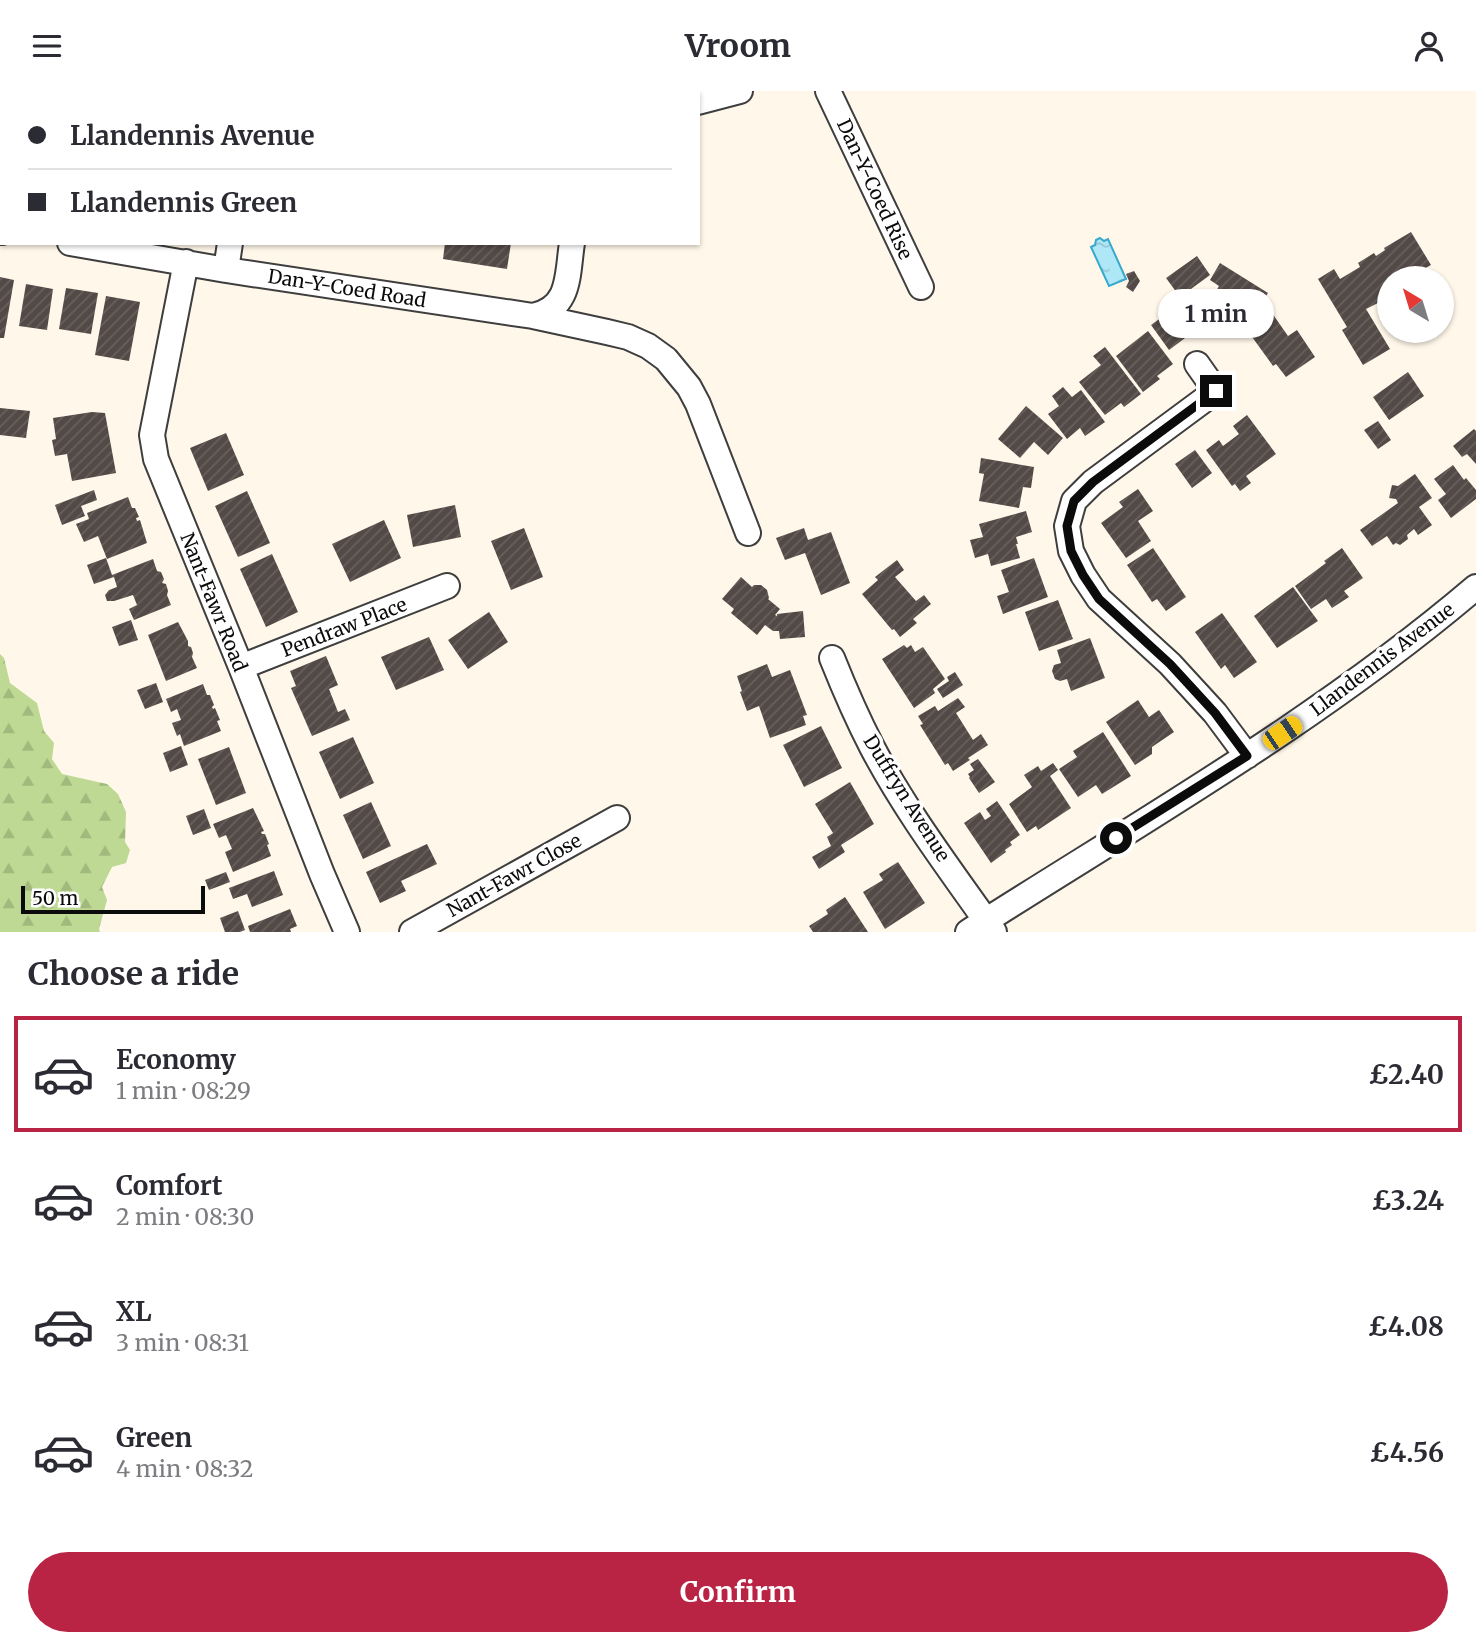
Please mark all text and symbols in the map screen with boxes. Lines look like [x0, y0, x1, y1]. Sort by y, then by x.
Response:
text: Vroom [685, 26, 791, 66]
icon: menu [28, 27, 66, 65]
icon: person [1410, 27, 1448, 65]
street label: Dan-Y-Coed Rise [832, 115, 918, 263]
text: Llandennis Avenue [70, 119, 315, 152]
text: Llandennis Green [70, 186, 297, 219]
street label: Dan-Y-Coed Road [266, 264, 428, 312]
north arrow [1377, 266, 1454, 343]
map controls [1377, 266, 1454, 343]
callout: 1 min [1158, 289, 1274, 338]
text: 1 min [1185, 299, 1247, 328]
route end [1200, 375, 1232, 407]
street label: Nant-Fawr Road [175, 529, 253, 675]
street label: Pendraw Place [278, 592, 410, 662]
street label: Llandennis Avenue [1305, 597, 1459, 721]
car [1259, 713, 1306, 753]
street label: Duffryn Avenue [858, 730, 956, 866]
route start [1100, 822, 1132, 854]
street label: Nant-Fawr Close [443, 828, 586, 922]
scale bar [21, 883, 205, 915]
text: 50 m [32, 886, 78, 910]
text: Choose a ride [28, 954, 239, 994]
icon: car [32, 1043, 95, 1106]
text: Economy [116, 1043, 236, 1076]
text: £2.40 [1369, 1058, 1444, 1091]
text: 1 min · 08:29 [116, 1076, 251, 1105]
icon: car [32, 1169, 95, 1232]
text: Comfort [116, 1169, 222, 1202]
text: £3.24 [1372, 1184, 1444, 1217]
text: 2 min · 08:30 [116, 1202, 254, 1231]
icon: car [32, 1295, 95, 1358]
text: XL [116, 1295, 152, 1328]
text: £4.08 [1368, 1310, 1444, 1343]
text: 3 min · 08:31 [116, 1328, 249, 1357]
icon: car [32, 1421, 95, 1484]
text: Green [116, 1421, 192, 1454]
text: £4.56 [1370, 1436, 1444, 1469]
text: 4 min · 08:32 [116, 1454, 253, 1483]
button: Confirm [28, 1552, 1448, 1632]

